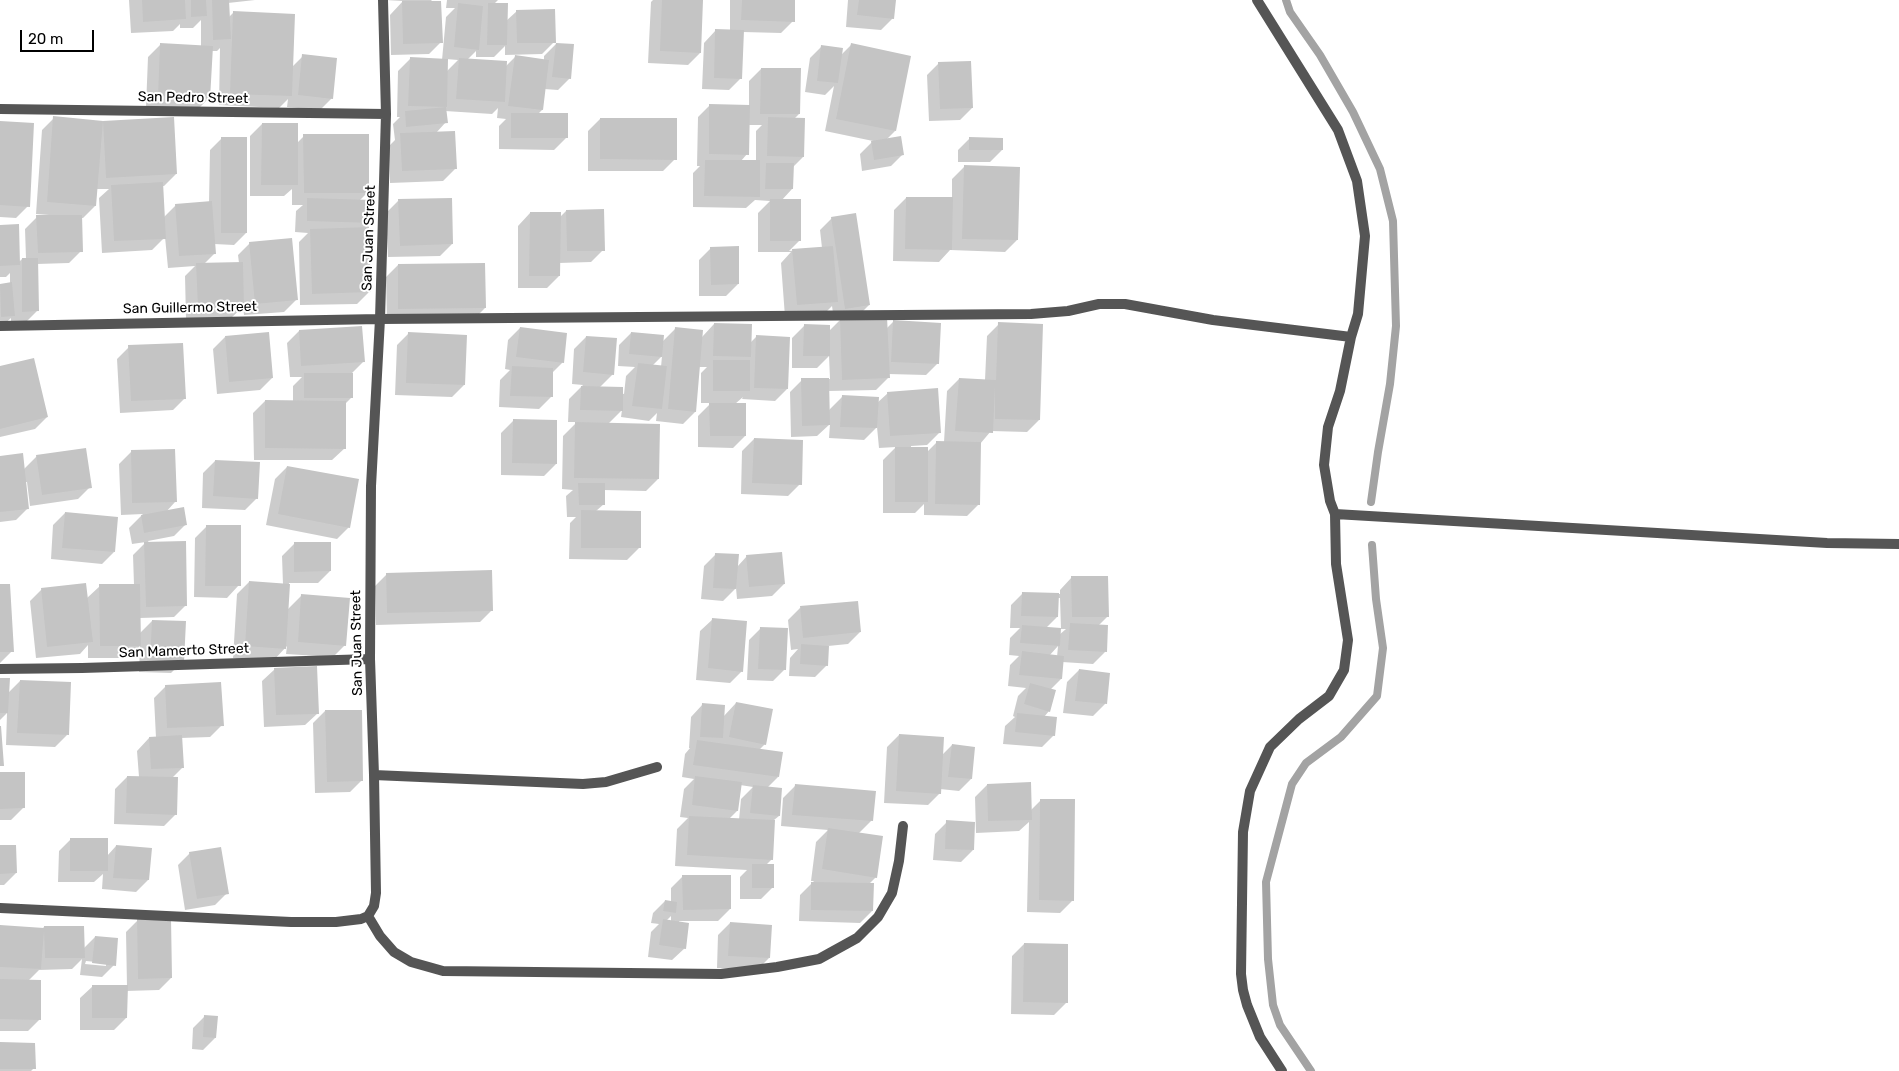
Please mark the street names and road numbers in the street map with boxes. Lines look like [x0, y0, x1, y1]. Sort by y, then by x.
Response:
street label: San Pedro Street [138, 89, 248, 107]
street label: San Juan Street [359, 185, 379, 291]
street label: San Guillermo Street [123, 298, 257, 318]
street label: San Juan Street [348, 590, 366, 696]
street label: San Mamerto Street [119, 640, 249, 662]

